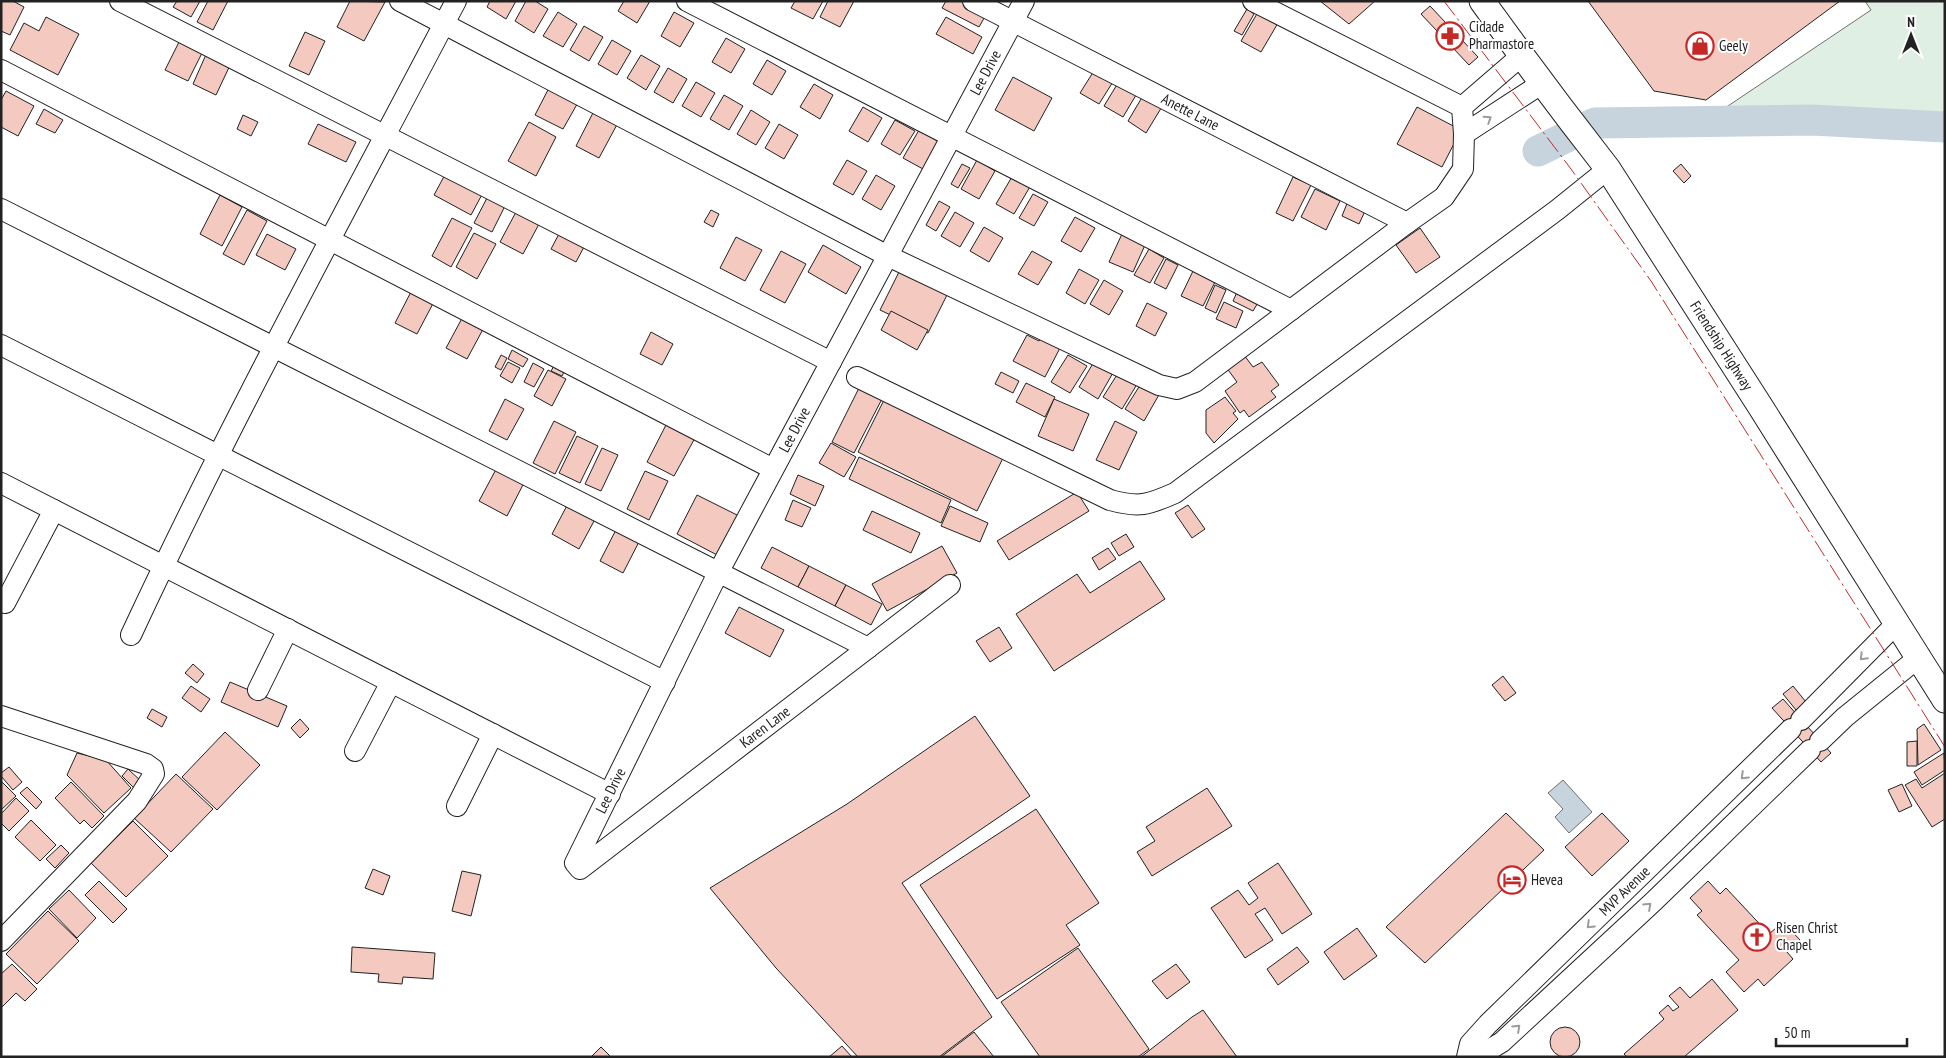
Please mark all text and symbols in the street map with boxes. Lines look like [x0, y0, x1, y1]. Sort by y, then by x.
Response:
north arrow [1886, 10, 1936, 60]
text: N [1907, 13, 1915, 31]
place label: Cidade Pharmastore [1469, 17, 1534, 53]
pharmacy icon: Cidade Pharmastore [1435, 21, 1465, 51]
shop icon: Geely [1685, 31, 1715, 61]
place label: Geely [1719, 36, 1748, 55]
street label: Lee Drive [965, 47, 1005, 98]
street label: Anette Lane [1158, 89, 1223, 134]
one-way arrow [1482, 116, 1491, 125]
street label: Friendship Highway [1686, 297, 1758, 394]
street label: Lee Drive [774, 404, 814, 455]
one-way arrow [1860, 651, 1869, 660]
street label: Karen Lane [736, 702, 794, 752]
street label: Lee Drive [591, 764, 629, 816]
one-way arrow [1741, 770, 1750, 779]
street label: MVP Avenue [1595, 862, 1654, 920]
hotel icon: Hevea [1497, 865, 1527, 895]
place label: Hevea [1531, 870, 1563, 889]
one-way arrow [1643, 903, 1652, 912]
place label: Risen Christ Chapel [1776, 918, 1838, 954]
one-way arrow [1586, 919, 1595, 928]
church icon: Risen Christ Chapel [1742, 922, 1772, 952]
scale bar [1776, 1016, 1907, 1048]
text: 50 m [1784, 1023, 1810, 1042]
one-way arrow [1511, 1025, 1520, 1034]

